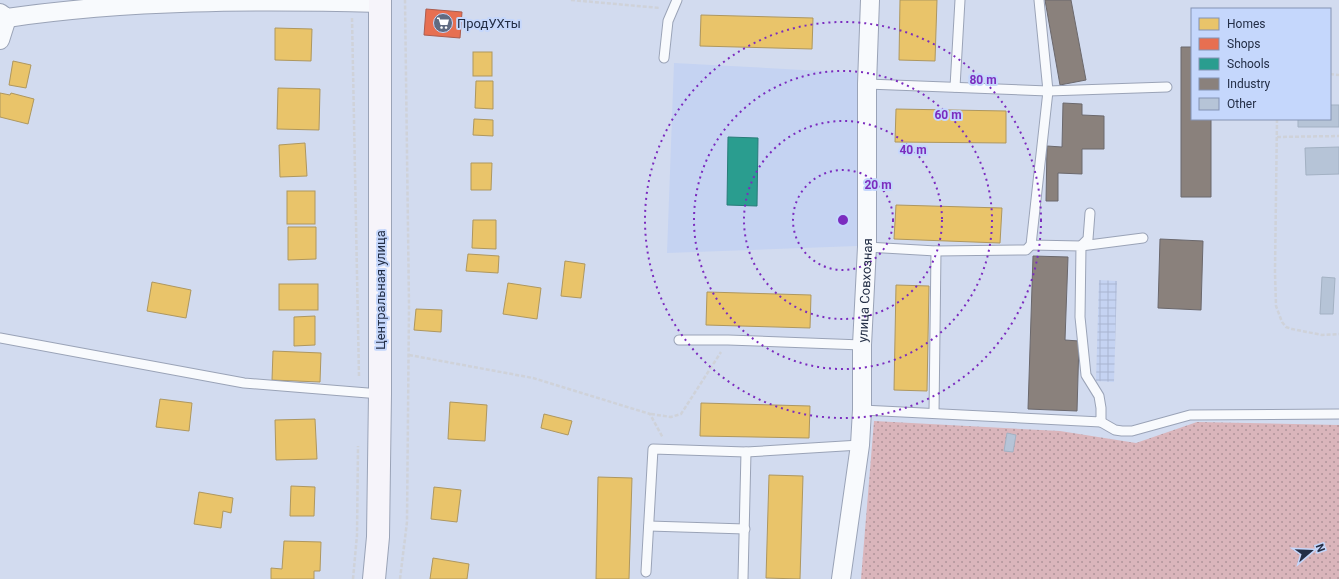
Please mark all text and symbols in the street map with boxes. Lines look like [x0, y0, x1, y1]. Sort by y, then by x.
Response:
legend [1191, 8, 1331, 120]
supermarket icon: ПродУХты [432, 12, 454, 34]
place label: ПродУХты [457, 16, 521, 31]
text: Homes [1227, 17, 1265, 31]
text: Shops [1227, 37, 1261, 51]
text: Schools [1227, 57, 1270, 71]
text: 80 m [969, 73, 997, 87]
text: Industry [1227, 77, 1271, 91]
text: Other [1227, 97, 1256, 111]
text: 60 m [934, 108, 962, 122]
text: 40 m [899, 143, 927, 157]
text: 20 m [864, 178, 892, 192]
centre of rings [836, 213, 850, 227]
street label: Центральная улица [373, 230, 388, 350]
street label: улица Совхозная [855, 238, 875, 343]
north arrow [1291, 531, 1331, 571]
text: N [1313, 542, 1327, 554]

